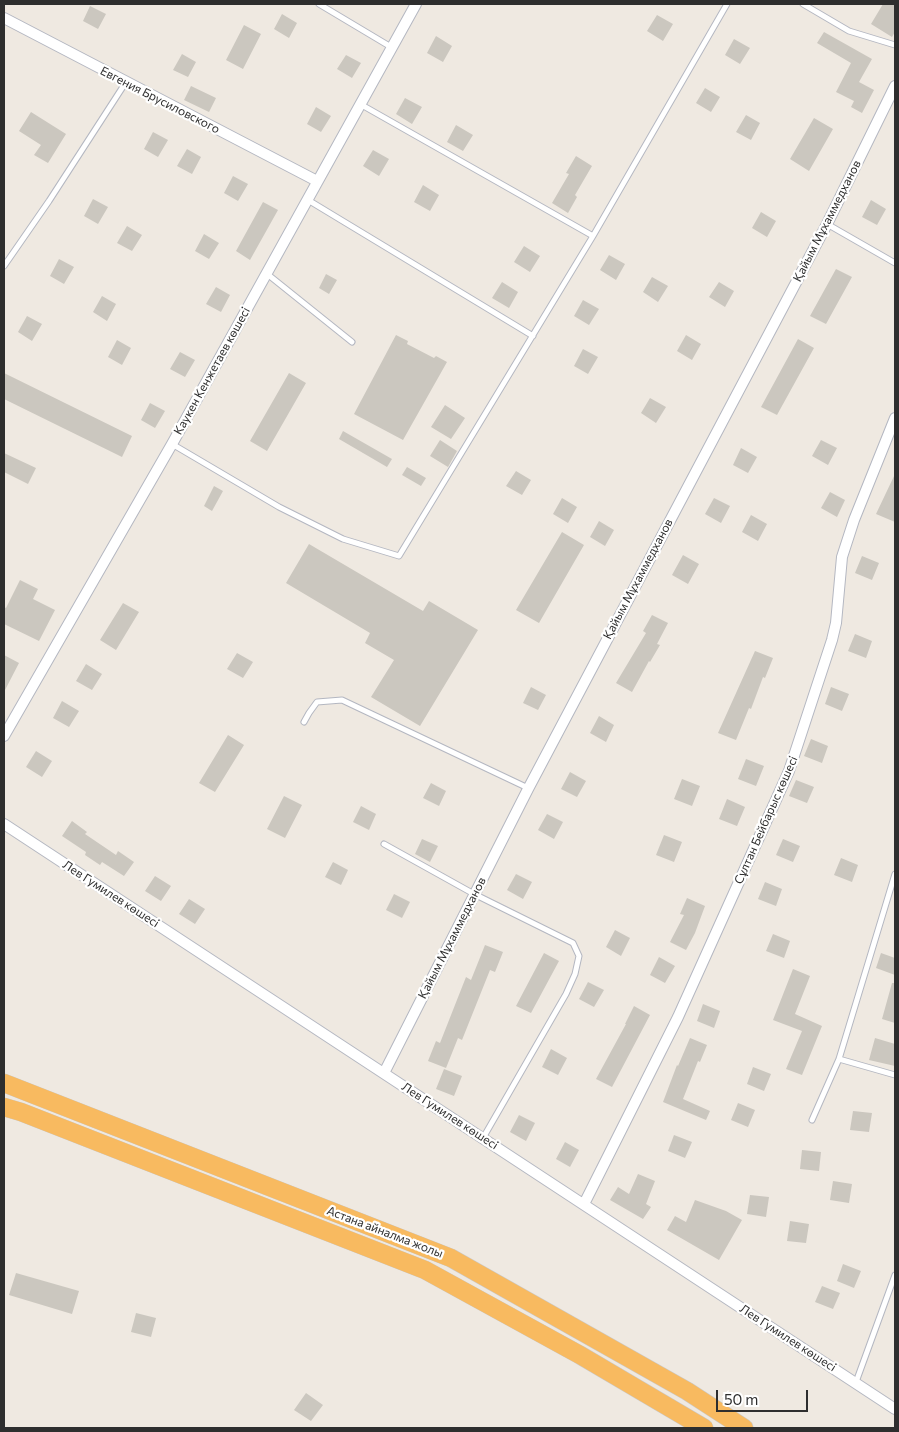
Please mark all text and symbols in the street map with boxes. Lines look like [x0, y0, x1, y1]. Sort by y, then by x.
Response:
street label: Евгения Брусиловского [98, 63, 222, 137]
street label: Қайым Мұхаммедханов [790, 158, 864, 284]
street label: Каукен Кенжетаев көшесі [171, 305, 253, 437]
street label: Қайым Мұхаммедханов [600, 516, 676, 642]
street label: Сұлтан Бейбарыс көшесі [731, 754, 801, 886]
street label: Лев Гумилев көшесі [60, 857, 162, 931]
street label: Қайым Мұхаммедханов [415, 875, 489, 1001]
street label: Лев Гумилев көшесі [399, 1079, 501, 1153]
street label: Астана айналма жолы [325, 1203, 445, 1261]
street label: Лев Гумилев көшесі [737, 1301, 839, 1375]
scale bar [719, 1380, 812, 1412]
text: 50 m [724, 1390, 758, 1408]

